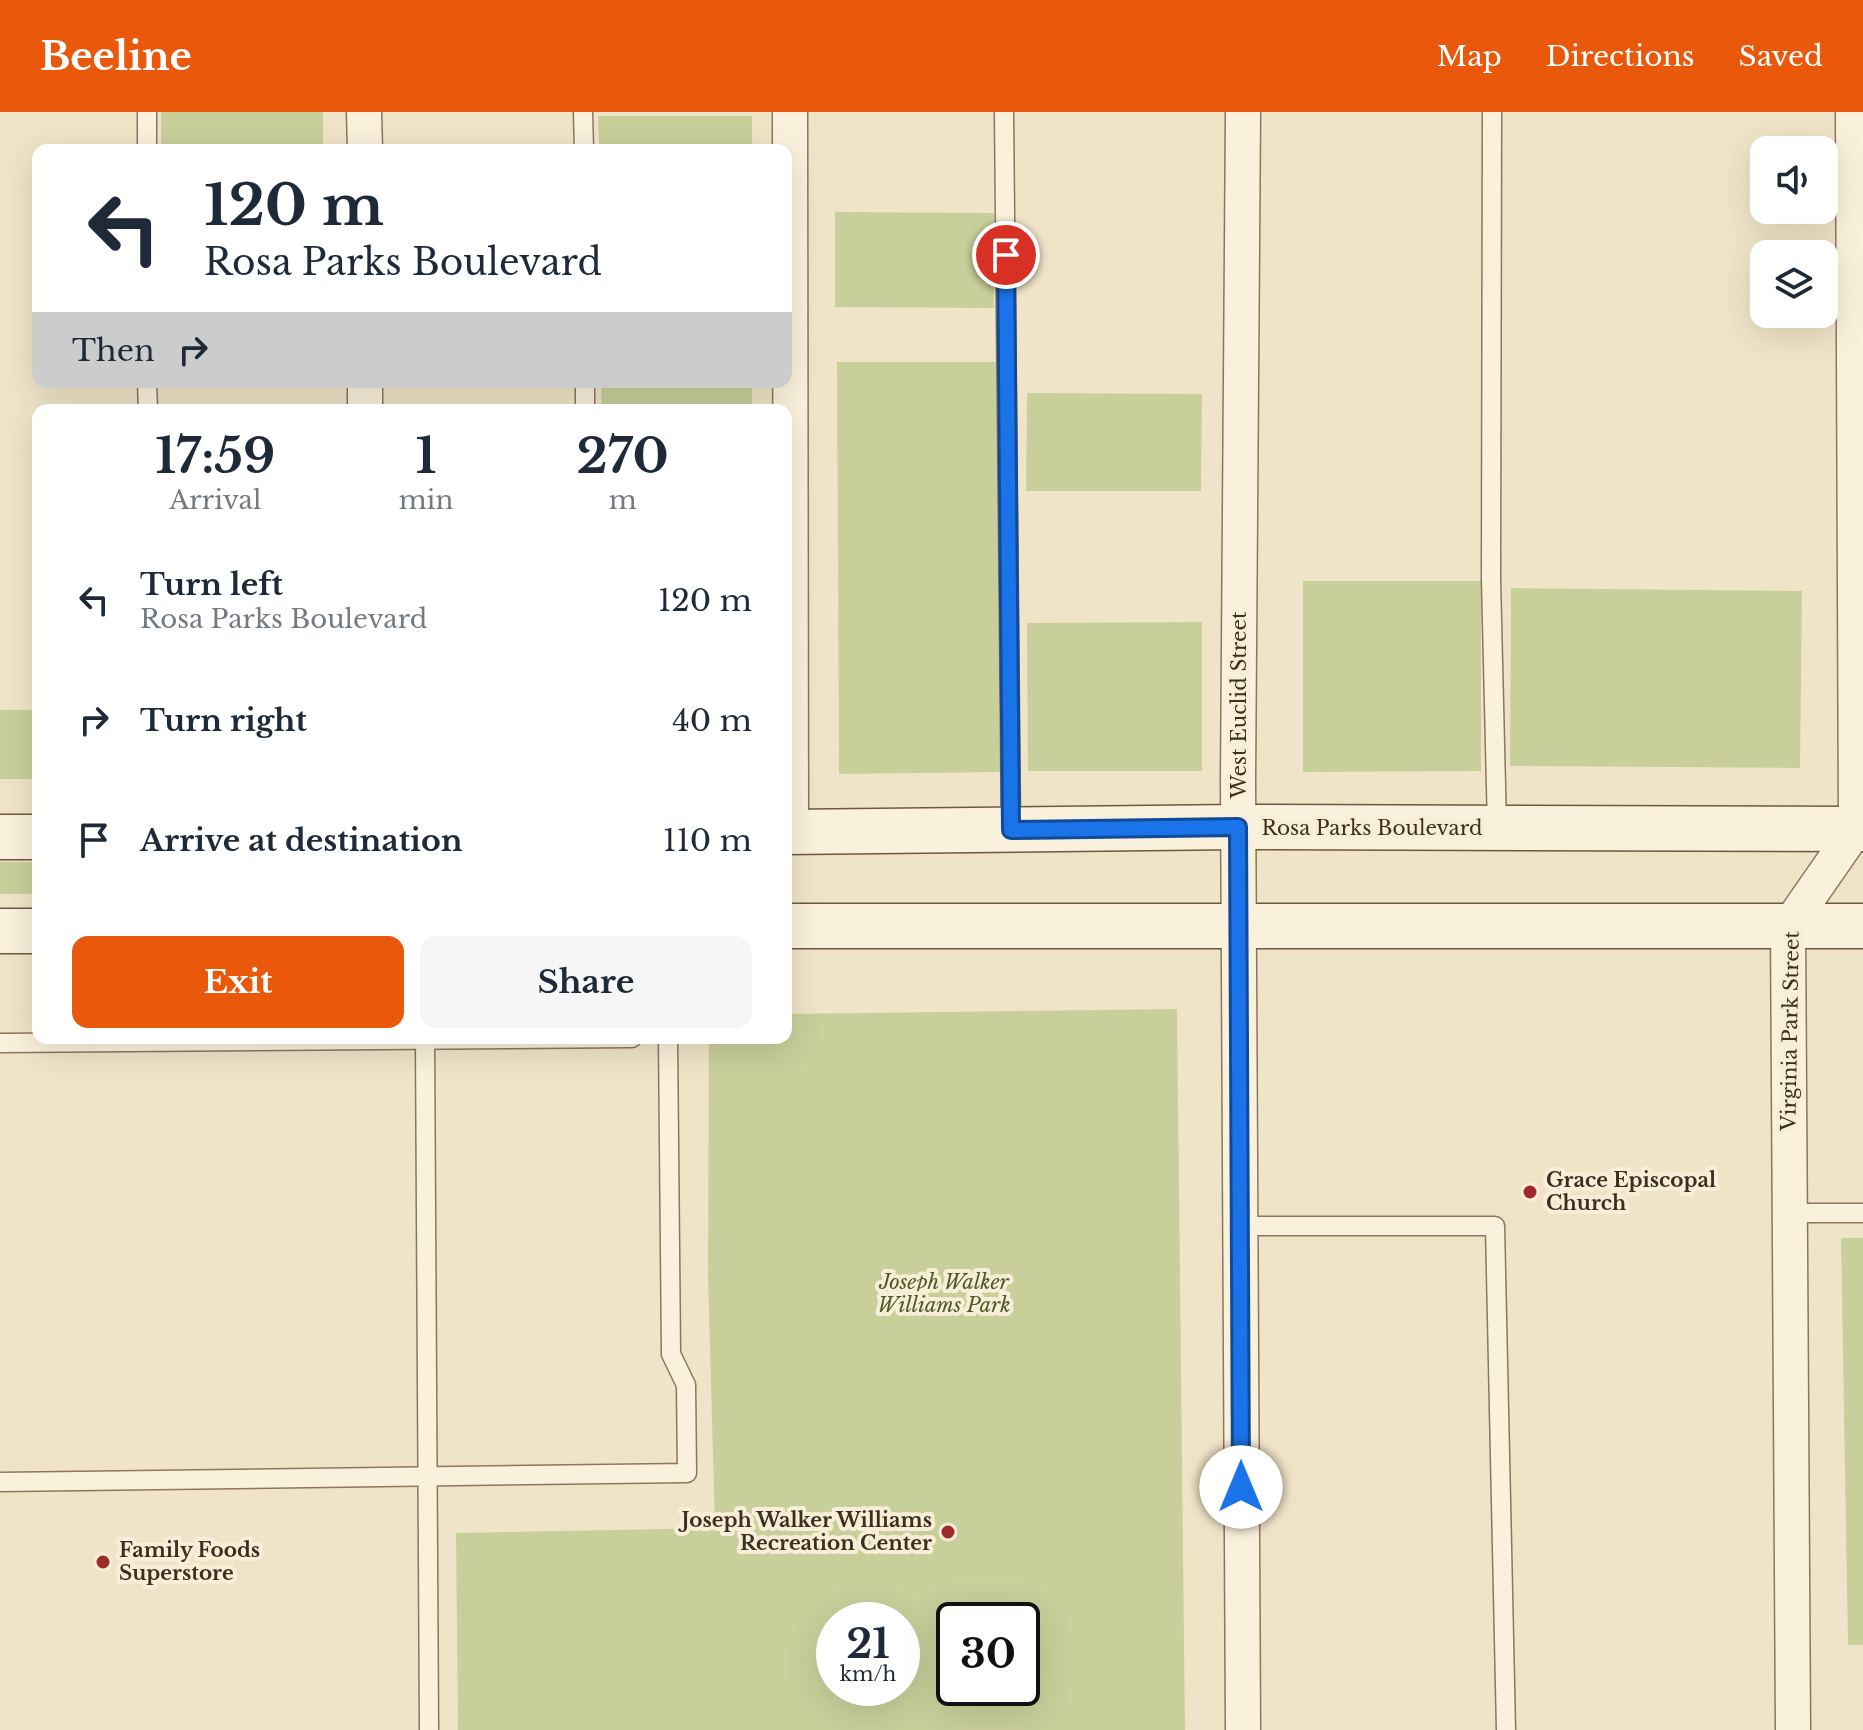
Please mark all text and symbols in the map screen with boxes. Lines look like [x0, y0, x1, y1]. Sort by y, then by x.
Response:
text: Beeline [40, 33, 192, 80]
text: Map [1437, 39, 1502, 74]
text: Directions [1546, 39, 1695, 74]
text: Saved [1739, 39, 1823, 74]
map controls [1750, 136, 1838, 328]
button: sound [1750, 136, 1838, 224]
text: 120 m [204, 171, 384, 240]
icon: left [72, 176, 176, 280]
pin [972, 221, 1040, 289]
icon: arrive [984, 233, 1028, 277]
text: Rosa Parks Boulevard [204, 240, 602, 285]
button: layers [1750, 240, 1838, 328]
icon: right [171, 328, 215, 372]
text: Then [72, 332, 155, 369]
text: 17:59 [155, 426, 275, 486]
text: 1 [416, 426, 436, 486]
text: 270 [577, 426, 669, 486]
text: Arrival [169, 484, 261, 516]
text: min [399, 484, 453, 516]
text: m [609, 484, 637, 516]
text: Turn left [140, 566, 283, 603]
icon: left [72, 578, 116, 622]
text: 120 m [658, 582, 752, 619]
text: Rosa Parks Boulevard [140, 603, 427, 635]
street label: West Euclid Street [1227, 611, 1251, 800]
icon: right [72, 698, 116, 742]
text: Turn right [140, 702, 307, 739]
text: 40 m [672, 702, 752, 739]
street label: Rosa Parks Boulevard [1261, 816, 1483, 840]
icon: arrive [72, 818, 116, 862]
text: Arrive at destination [140, 822, 463, 859]
text: 110 m [663, 822, 752, 859]
street label: Virginia Park Street [1776, 930, 1804, 1132]
button: Exit [72, 936, 404, 1028]
button: Share [420, 936, 752, 1028]
place label: Grace Episcopal Church [1546, 1168, 1716, 1215]
marker: Grace Episcopal Church [1521, 1183, 1539, 1201]
park label: Joseph Walker Williams Park [878, 1270, 1010, 1317]
position arrow [1199, 1445, 1283, 1529]
place label: Joseph Walker Williams Recreation Center [678, 1508, 932, 1555]
marker: Joseph Walker Williams Recreation Center [939, 1523, 957, 1541]
place label: Family Foods Superstore [119, 1538, 260, 1585]
marker: Family Foods Superstore [94, 1553, 112, 1571]
speed limit sign: 30 [936, 1602, 1040, 1706]
text: 21 [846, 1619, 890, 1669]
text: km/h [840, 1662, 896, 1686]

